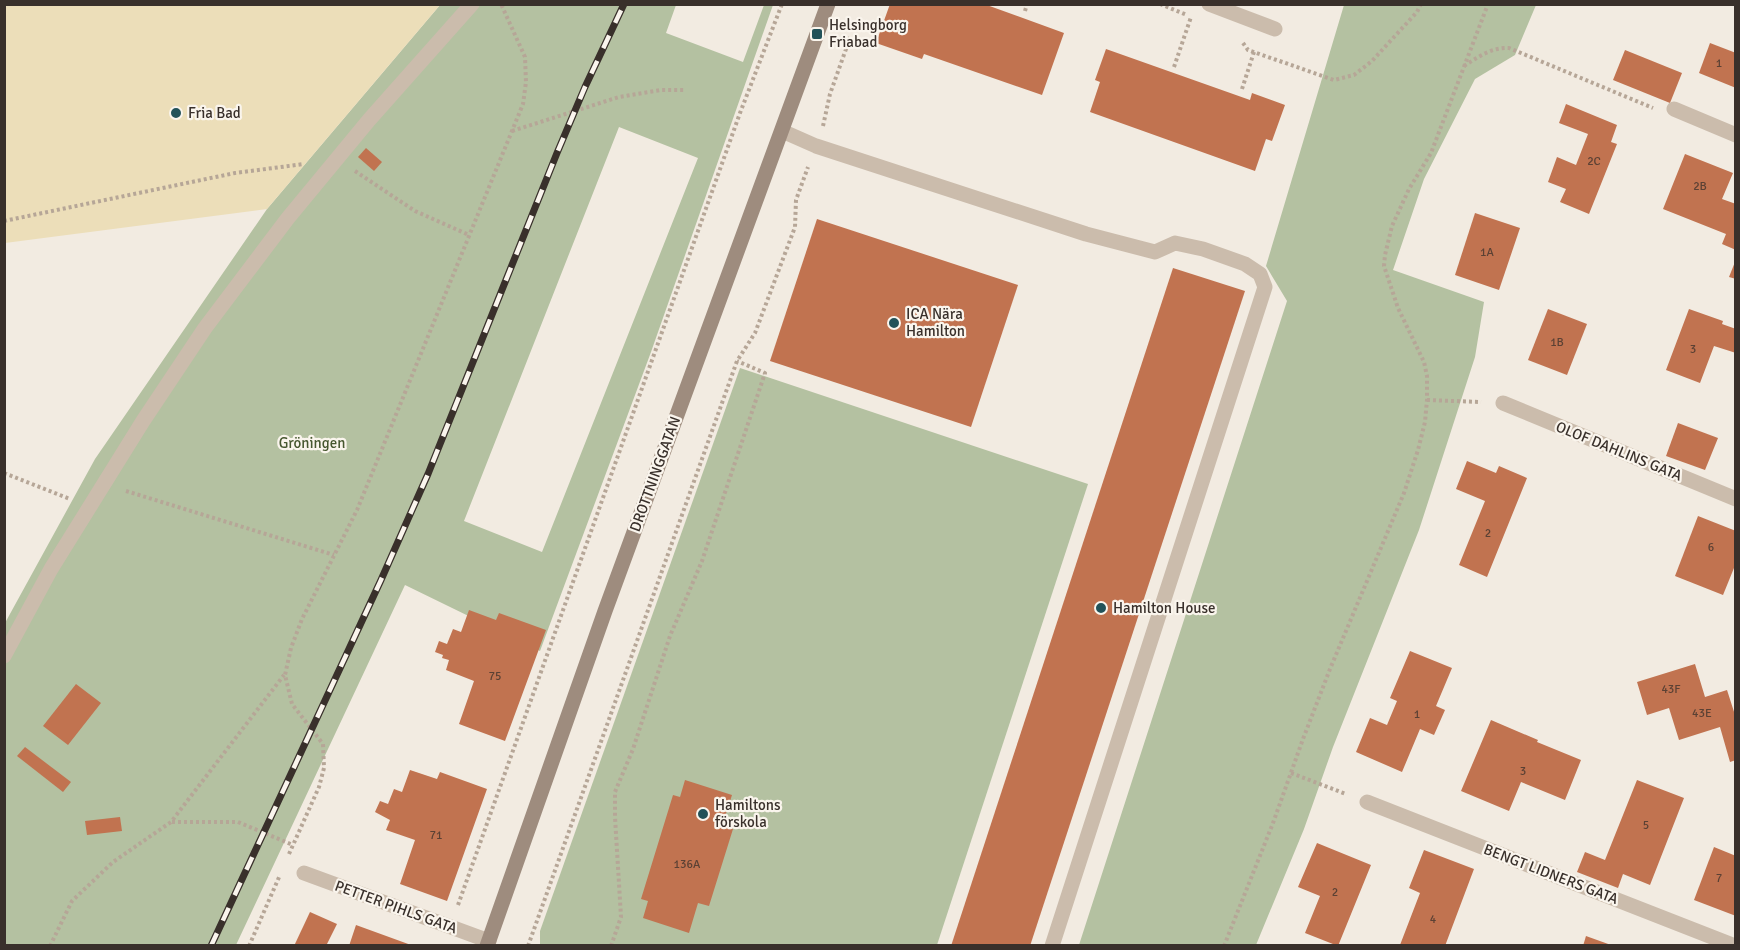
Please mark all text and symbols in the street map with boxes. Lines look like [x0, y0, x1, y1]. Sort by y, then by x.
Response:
place label: Helsingborg Friabad [829, 16, 907, 51]
marker: Helsingborg Friabad [810, 27, 824, 41]
house number: 1 [1716, 56, 1722, 71]
place label: Fria Bad [188, 104, 241, 122]
marker: Fria Bad [169, 106, 183, 120]
house number: 2C [1587, 154, 1601, 169]
house number: 2B [1693, 179, 1707, 194]
house number: 1A [1480, 245, 1495, 260]
place label: ICA Nära Hamilton [906, 305, 965, 340]
marker: ICA Nära Hamilton [887, 316, 901, 330]
house number: 1B [1550, 335, 1564, 350]
house number: 3 [1690, 342, 1696, 357]
street label: DROTTNINGGATAN [626, 414, 684, 534]
street label: OLOF DAHLINS GATA [1553, 417, 1685, 485]
park label: Gröningen [279, 434, 345, 452]
house number: 2 [1485, 526, 1491, 541]
house number: 6 [1708, 540, 1714, 555]
place label: Hamilton House [1113, 599, 1216, 617]
marker: Hamilton House [1094, 601, 1108, 615]
house number: 75 [489, 669, 501, 684]
house number: 43F [1661, 682, 1681, 697]
house number: 43E [1692, 706, 1712, 721]
house number: 1 [1414, 707, 1420, 722]
house number: 3 [1520, 764, 1526, 779]
place label: Hamiltons förskola [715, 796, 781, 831]
marker: Hamiltons förskola [696, 807, 710, 821]
house number: 5 [1643, 818, 1649, 833]
house number: 71 [430, 828, 442, 843]
street label: BENGT LIDNERS GATA [1481, 840, 1621, 908]
house number: 136A [674, 857, 701, 872]
house number: 7 [1716, 871, 1722, 886]
street label: PETTER PIHLS GATA [332, 876, 460, 938]
house number: 2 [1332, 885, 1338, 900]
house number: 4 [1430, 912, 1437, 927]

